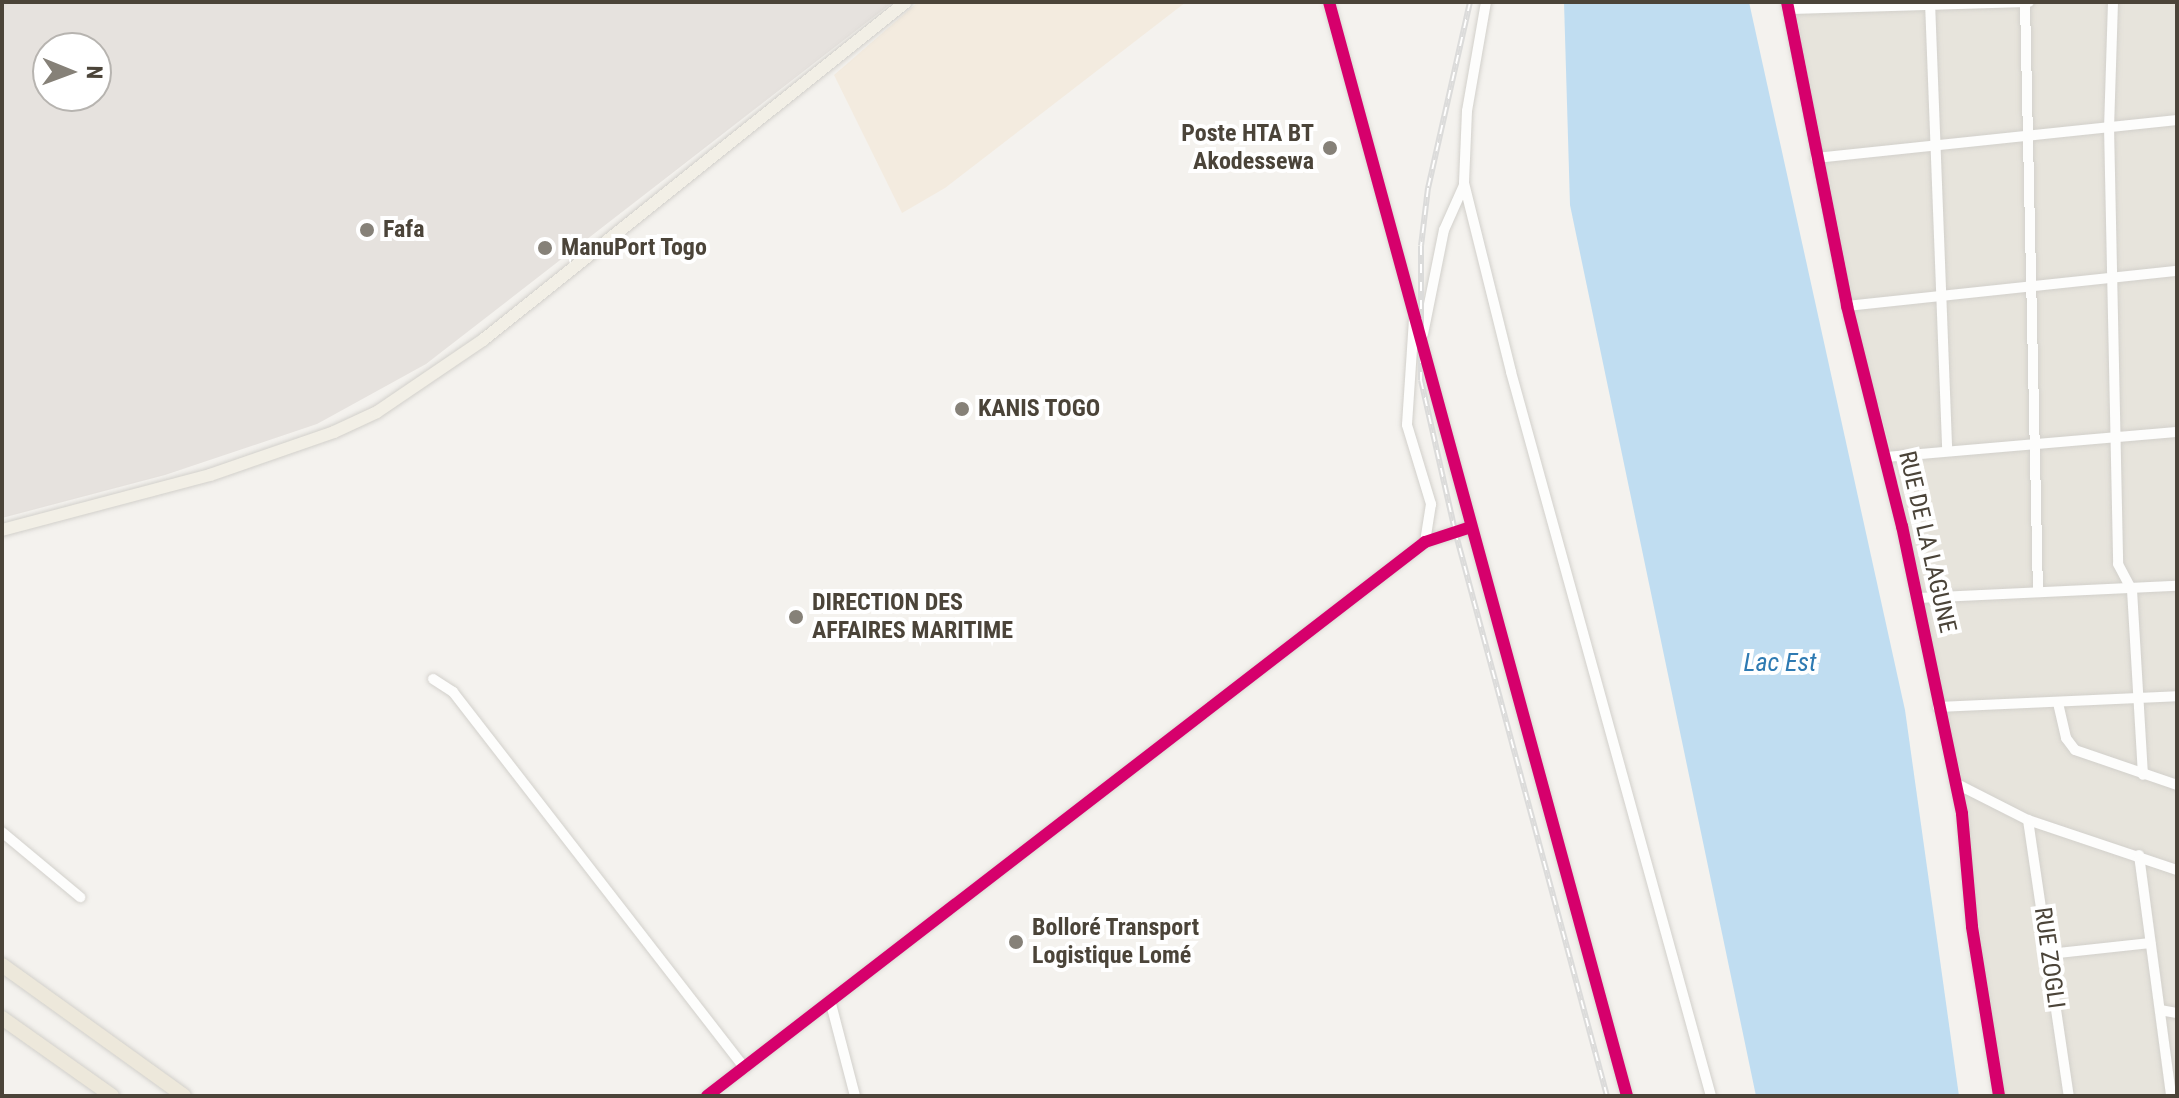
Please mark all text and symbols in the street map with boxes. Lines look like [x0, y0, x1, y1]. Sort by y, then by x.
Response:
north arrow [32, 32, 112, 112]
text: N [82, 65, 107, 79]
place label: Poste HTA BT Akodessewa [1181, 120, 1314, 176]
marker: Poste HTA BT Akodessewa [1321, 139, 1339, 157]
place label: Fafa [383, 216, 425, 244]
marker: Fafa [358, 221, 376, 239]
place label: ManuPort Togo [561, 234, 708, 262]
marker: ManuPort Togo [536, 239, 554, 257]
place label: KANIS TOGO [978, 395, 1101, 423]
marker: KANIS TOGO [953, 400, 971, 418]
street label: RUE DE LA LAGUNE [1892, 448, 1962, 636]
place label: DIRECTION DES AFFAIRES MARITIME [812, 589, 1013, 645]
marker: DIRECTION DES AFFAIRES MARITIME [787, 608, 805, 626]
water label: Lac Est [1743, 647, 1817, 679]
street label: RUE ZOGLI [2028, 906, 2070, 1010]
place label: Bolloré Transport Logistique Lomé [1032, 914, 1200, 970]
marker: Bolloré Transport Logistique Lomé [1007, 933, 1025, 951]

